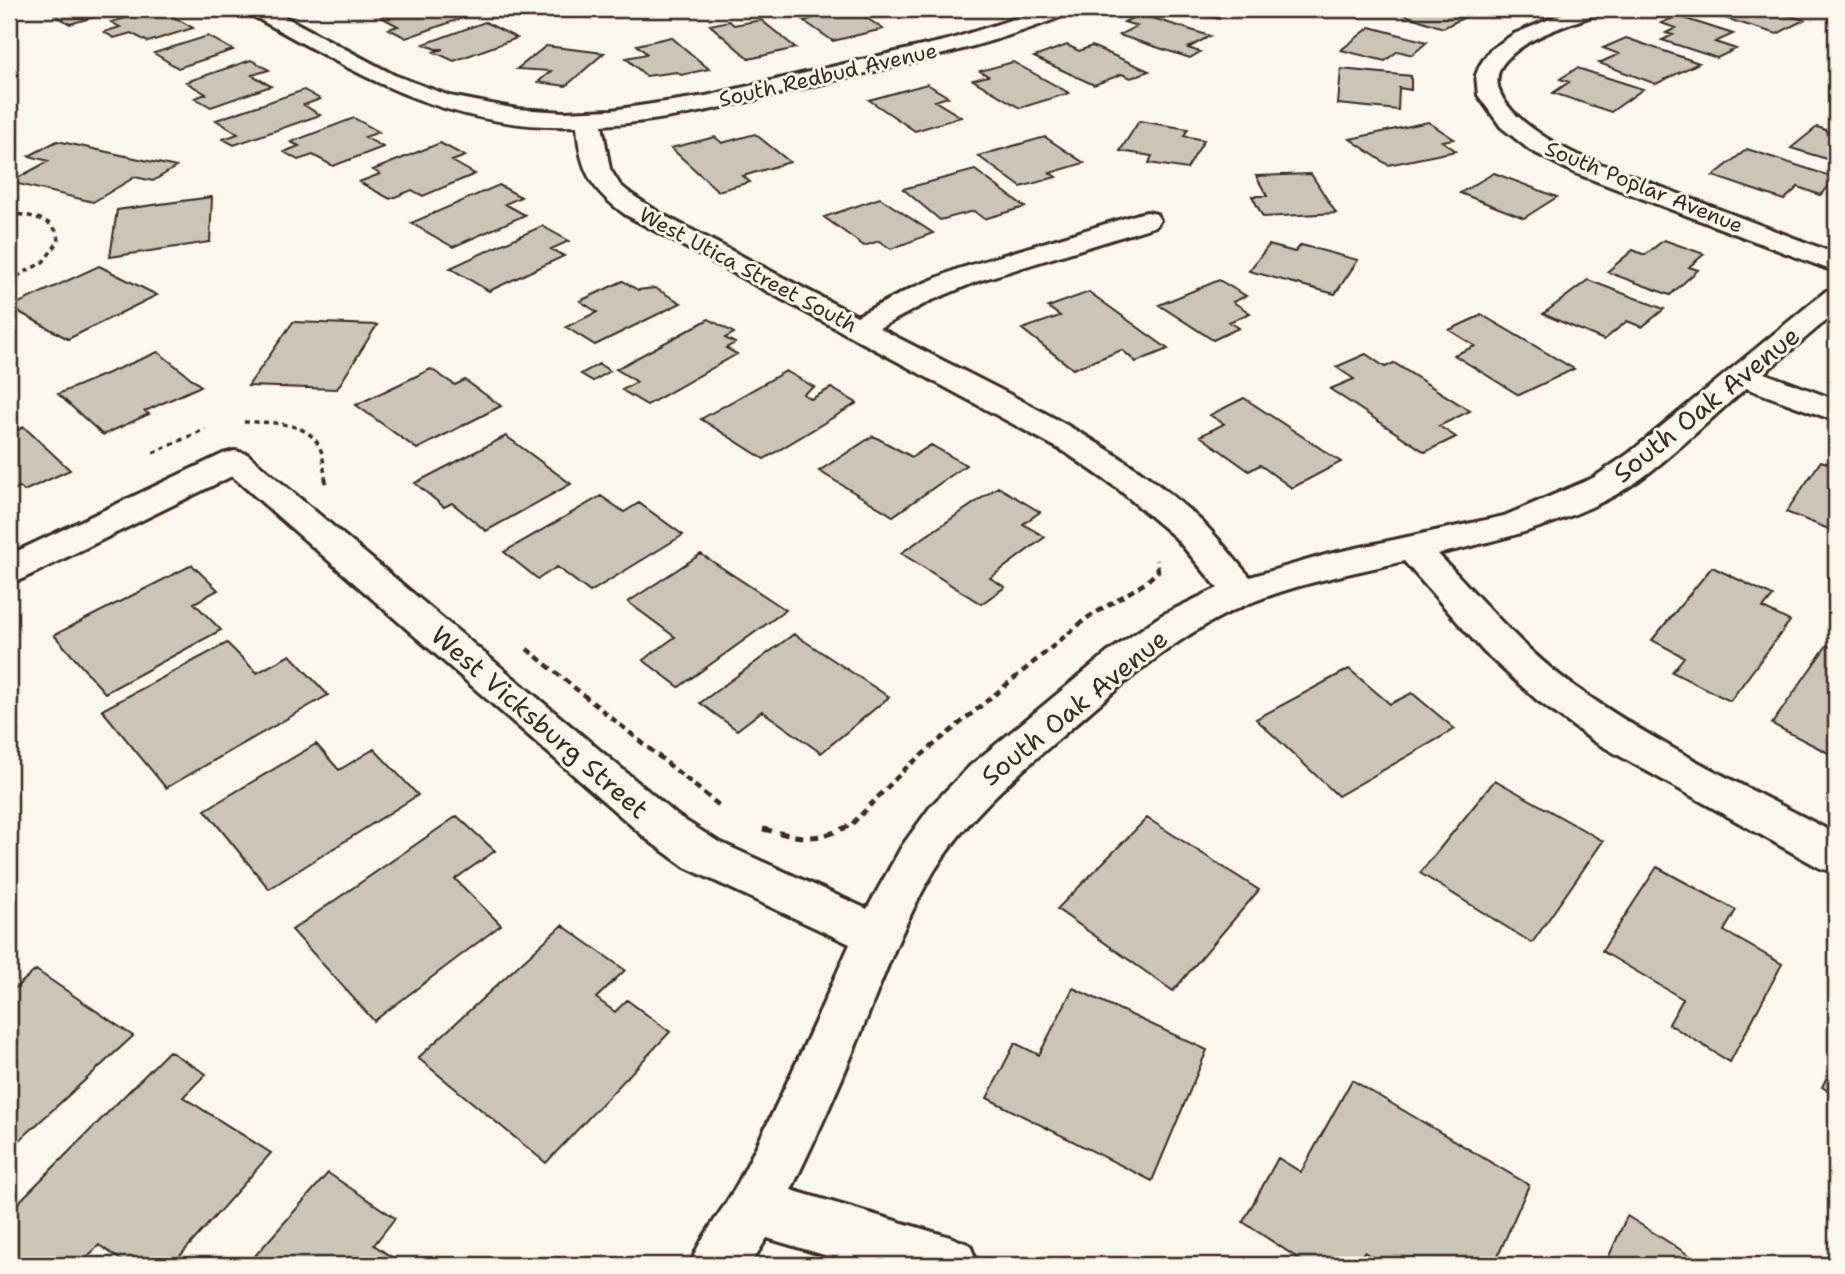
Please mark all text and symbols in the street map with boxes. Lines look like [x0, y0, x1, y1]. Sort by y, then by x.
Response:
street label: South Redbud Avenue [716, 36, 940, 114]
street label: South Poplar Avenue [1541, 134, 1747, 240]
street label: West Utica Street South [634, 201, 862, 339]
street label: South Oak Avenue [1605, 318, 1807, 490]
street label: West Vicksburg Street [424, 618, 656, 826]
street label: South Oak Avenue [973, 621, 1175, 793]

